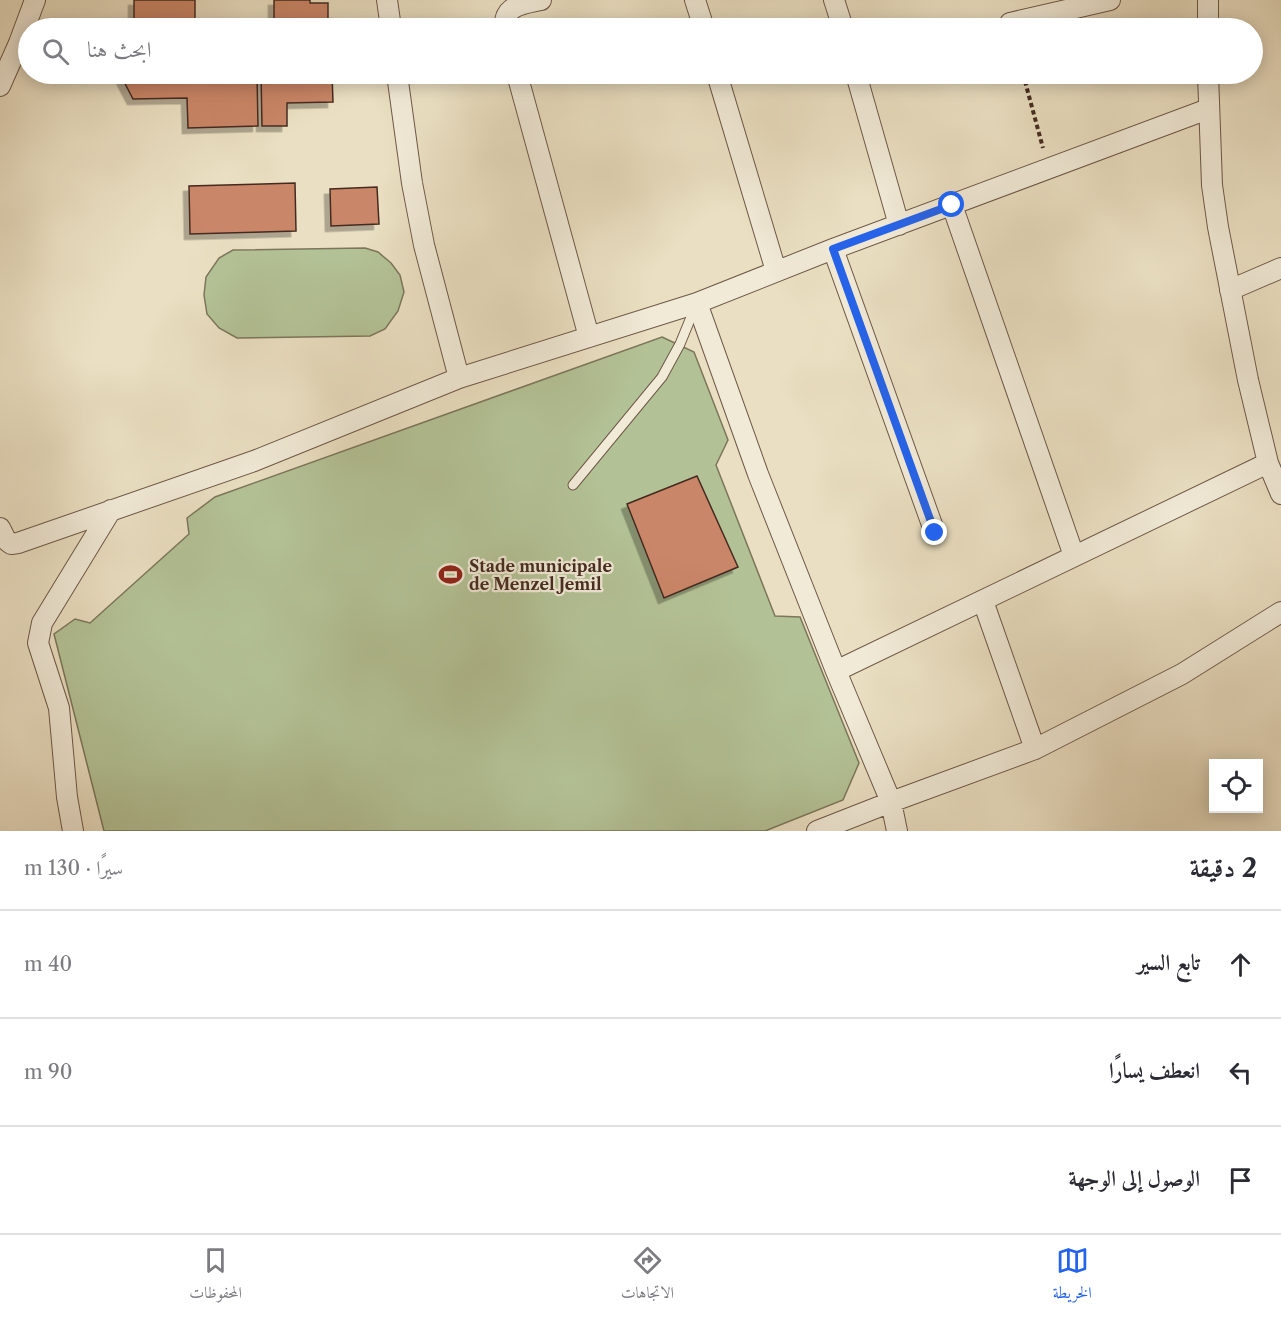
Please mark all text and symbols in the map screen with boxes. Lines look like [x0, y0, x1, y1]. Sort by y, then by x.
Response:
search box [18, 18, 1263, 84]
icon: search [39, 35, 72, 68]
text: ابحث هنا [87, 36, 152, 63]
route start [938, 191, 964, 217]
route end [921, 519, 947, 545]
place label: Stade municipale de Menzel Jemil [469, 556, 612, 594]
sports icon: Stade municipale de Menzel Jemil [438, 562, 464, 588]
map controls [1209, 759, 1263, 813]
button: locate [1209, 759, 1263, 813]
text: 2 دقيقة [1190, 852, 1257, 884]
text: سيرًا · 130 m [24, 856, 123, 880]
icon: ahead [1224, 948, 1257, 981]
text: تابع السير [1137, 949, 1200, 976]
text: 40 m [24, 952, 72, 976]
icon: left [1224, 1056, 1257, 1089]
text: انعطف يسارًا [1109, 1057, 1200, 1084]
text: 90 m [24, 1060, 72, 1084]
icon: arrive [1224, 1164, 1257, 1197]
text: الوصول إلى الوجهة [1068, 1165, 1200, 1192]
tab: المحفوظات [189, 1244, 242, 1308]
tab: الاتجاهات [621, 1244, 674, 1308]
tab: الخريطة [1053, 1244, 1092, 1308]

